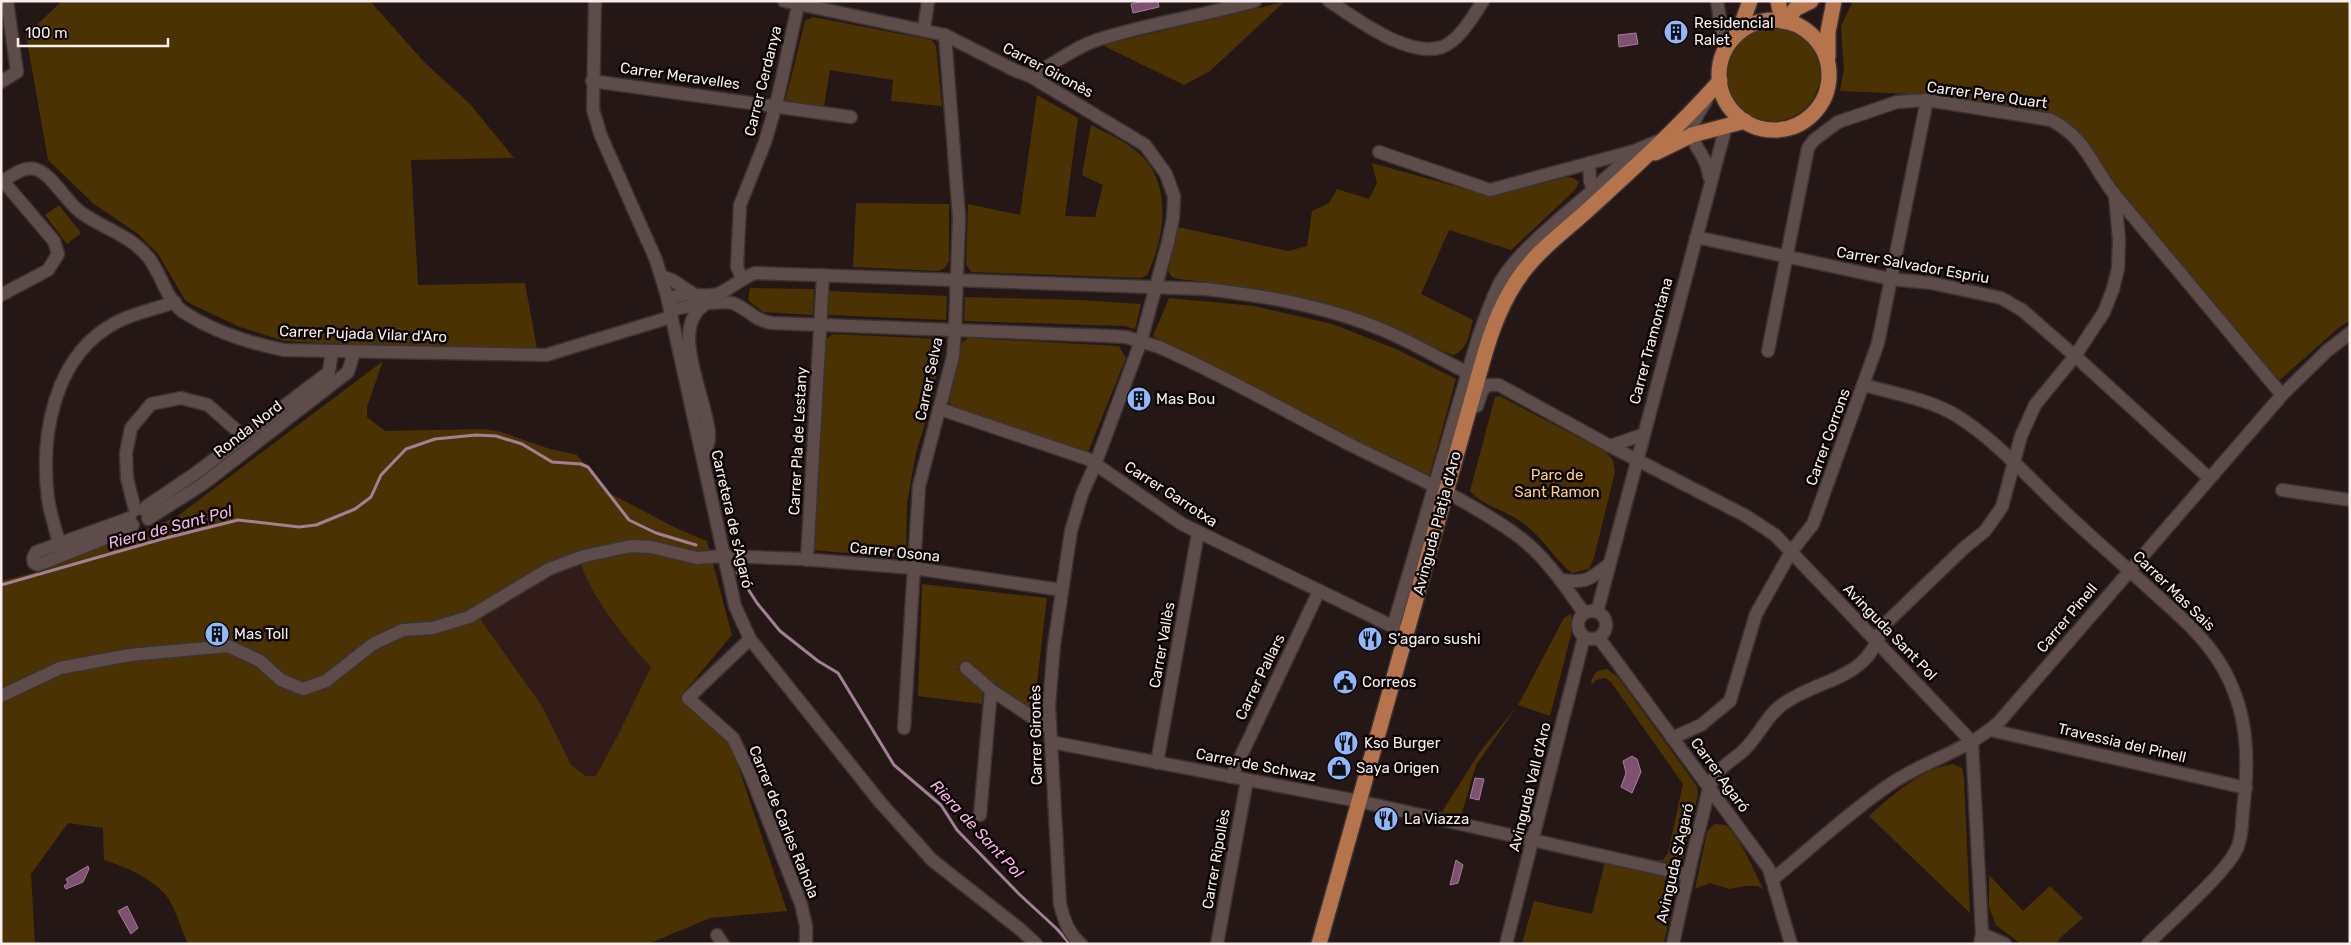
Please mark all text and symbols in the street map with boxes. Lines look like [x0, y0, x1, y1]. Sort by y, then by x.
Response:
place label: Residencial Ralet [1694, 14, 1774, 49]
scale bar [18, 15, 168, 47]
building icon: Residencial Ralet [1663, 19, 1689, 45]
text: 100 m [25, 24, 67, 42]
street label: Carrer Cerdanya [741, 24, 785, 138]
street label: Carrer Gironès [1000, 39, 1097, 102]
street label: Carrer Meravelles [619, 59, 741, 93]
street label: Carrer Pere Quart [1926, 78, 2049, 112]
street label: Carrer Salvador Espriu [1835, 243, 1991, 287]
street label: Carrer Tramontana [1625, 276, 1677, 406]
street label: Carrer Pujada Vilar d'Aro [279, 322, 447, 346]
street label: Carrer Selva [911, 336, 947, 422]
street label: Carrer Pla de Ľestany [785, 366, 811, 516]
building icon: Mas Bou [1126, 386, 1152, 412]
street label: Carrer Corrons [1802, 386, 1854, 488]
place label: Mas Bou [1156, 390, 1215, 408]
street label: Ronda Nord [210, 397, 286, 461]
street label: Carretera de s'Agaró [707, 448, 757, 590]
street label: Avinguda Platja d'Aro [1409, 449, 1465, 597]
street label: Carrer Garrotxa [1121, 457, 1221, 531]
park label: Parc de Sant Ramon [1514, 466, 1600, 501]
water label: Riera de Sant Pol [106, 501, 235, 553]
street label: Carrer Osona [849, 538, 941, 566]
street label: Carrer Mas Sais [2129, 547, 2219, 635]
street label: Avinguda Sant Pol [1839, 580, 1941, 684]
street label: Carrer Pinell [2033, 580, 2101, 656]
street label: Carrer Vallès [1146, 600, 1178, 689]
building icon: Mas Toll [204, 621, 230, 647]
place label: Mas Toll [234, 625, 288, 643]
restaurant icon: S’agaro sushi [1357, 626, 1383, 652]
place label: S’agaro sushi [1388, 630, 1481, 648]
street label: Carrer Pallars [1231, 631, 1289, 723]
public building icon: Correos [1332, 669, 1358, 695]
place label: Correos [1362, 673, 1417, 691]
street label: Carrer Gironès [1026, 684, 1046, 785]
street label: Travessia del Pinell [2056, 719, 2188, 767]
street label: Avinguda Vall d'Aro [1505, 720, 1555, 854]
restaurant icon: Kso Burger [1333, 730, 1359, 756]
place label: Kso Burger [1364, 734, 1441, 752]
street label: Carrer Agaró [1687, 734, 1753, 816]
street label: Carrer de Carles Rahola [745, 743, 823, 901]
street label: Carrer de Schwaz [1194, 744, 1318, 786]
shop icon: Saya Origen [1326, 755, 1352, 781]
place label: Saya Origen [1356, 759, 1439, 777]
water label: Riera de Sant Pol [927, 776, 1028, 883]
street label: Avinguda S'Agaró [1652, 801, 1698, 925]
restaurant icon: La Viazza [1373, 806, 1399, 832]
street label: Carrer Ripollès [1198, 807, 1234, 910]
place label: La Viazza [1404, 810, 1469, 828]

